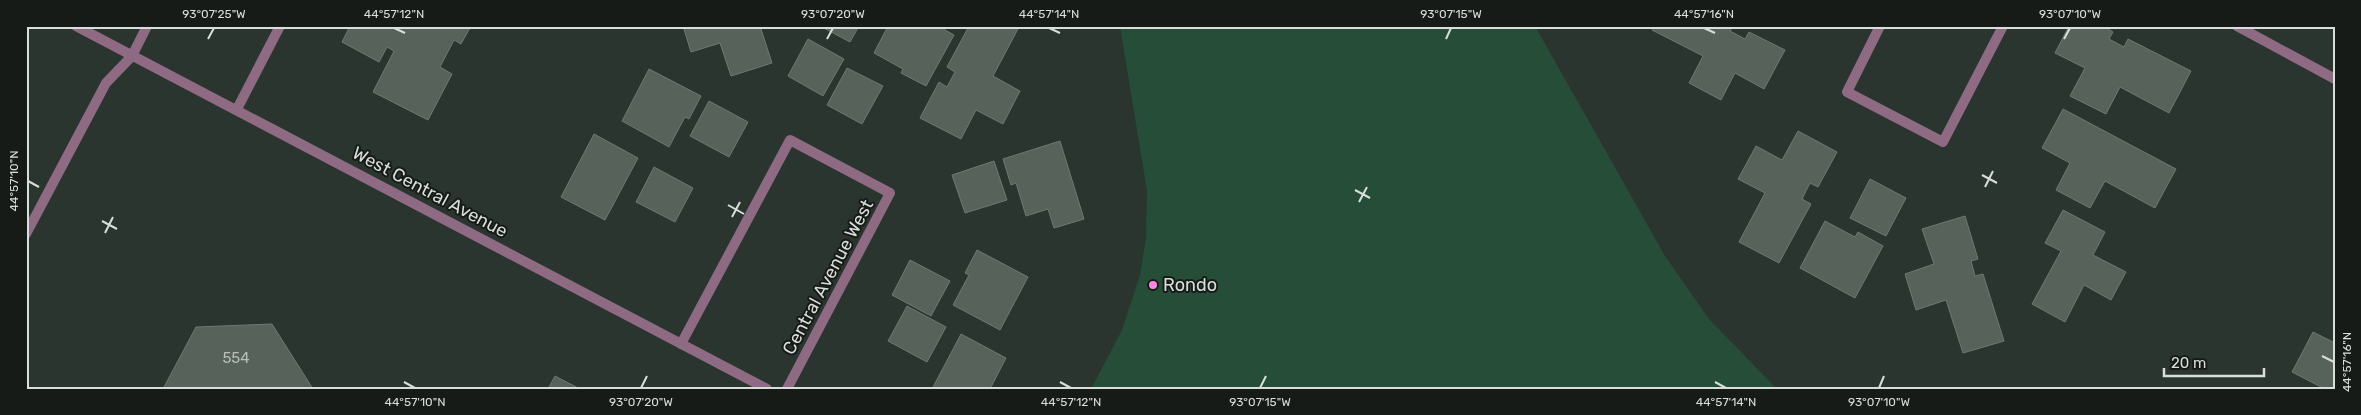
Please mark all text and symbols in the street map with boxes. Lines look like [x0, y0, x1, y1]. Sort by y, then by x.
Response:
text: 93°07'25"W [182, 7, 246, 21]
text: 44°57'12"N [364, 7, 424, 21]
text: 93°07'20"W [801, 7, 865, 21]
text: 44°57'14"N [1019, 7, 1079, 21]
text: 93°07'15"W [1420, 7, 1482, 21]
text: 44°57'16"N [1674, 7, 1734, 21]
text: 93°07'10"W [2039, 7, 2101, 21]
street label: West Central Avenue [349, 142, 511, 242]
text: 44°57'10"N [7, 150, 21, 212]
street label: Central Avenue West [778, 196, 878, 358]
place label: Rondo [1163, 274, 1217, 296]
marker: Rondo [1147, 279, 1159, 291]
text: 44°57'16"N [2340, 332, 2354, 392]
scale bar [2164, 345, 2264, 377]
house number: 554 [222, 349, 250, 367]
text: 20 m [2171, 354, 2206, 372]
text: 44°57'10"N [384, 395, 446, 409]
text: 93°07'20"W [609, 395, 673, 409]
text: 44°57'12"N [1041, 395, 1101, 409]
text: 93°07'15"W [1229, 395, 1291, 409]
text: 44°57'14"N [1696, 395, 1756, 409]
text: 93°07'10"W [1848, 395, 1910, 409]

